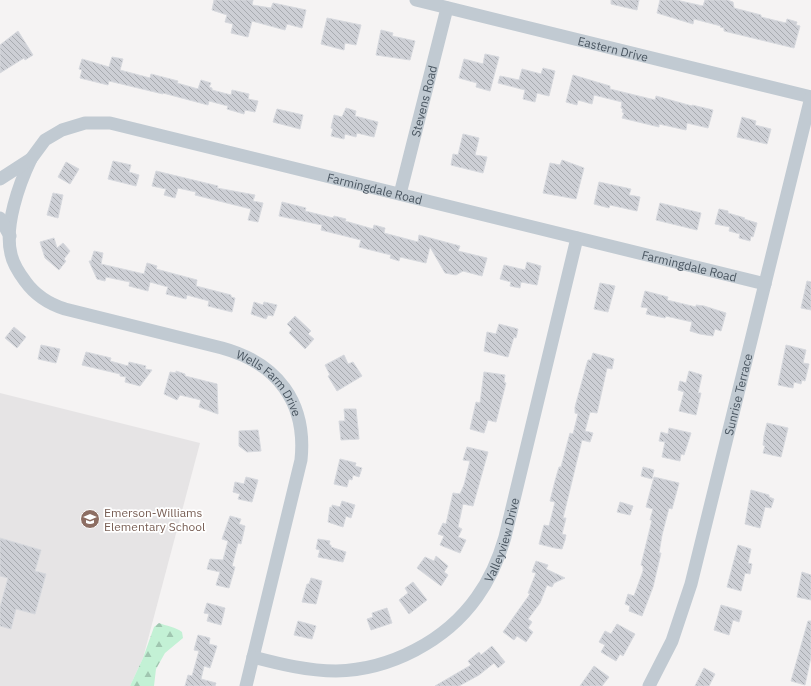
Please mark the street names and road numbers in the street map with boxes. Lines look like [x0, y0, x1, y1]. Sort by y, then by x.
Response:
street label: Eastern Drive [576, 33, 650, 64]
street label: Stevens Road [407, 64, 440, 138]
street label: Farmingdale Road [326, 169, 424, 207]
street label: Farmingdale Road [640, 247, 739, 284]
street label: Wells Farm Drive [234, 346, 305, 419]
street label: Sunrise Terrace [720, 351, 755, 437]
street label: Valleyview Drive [481, 496, 522, 585]

